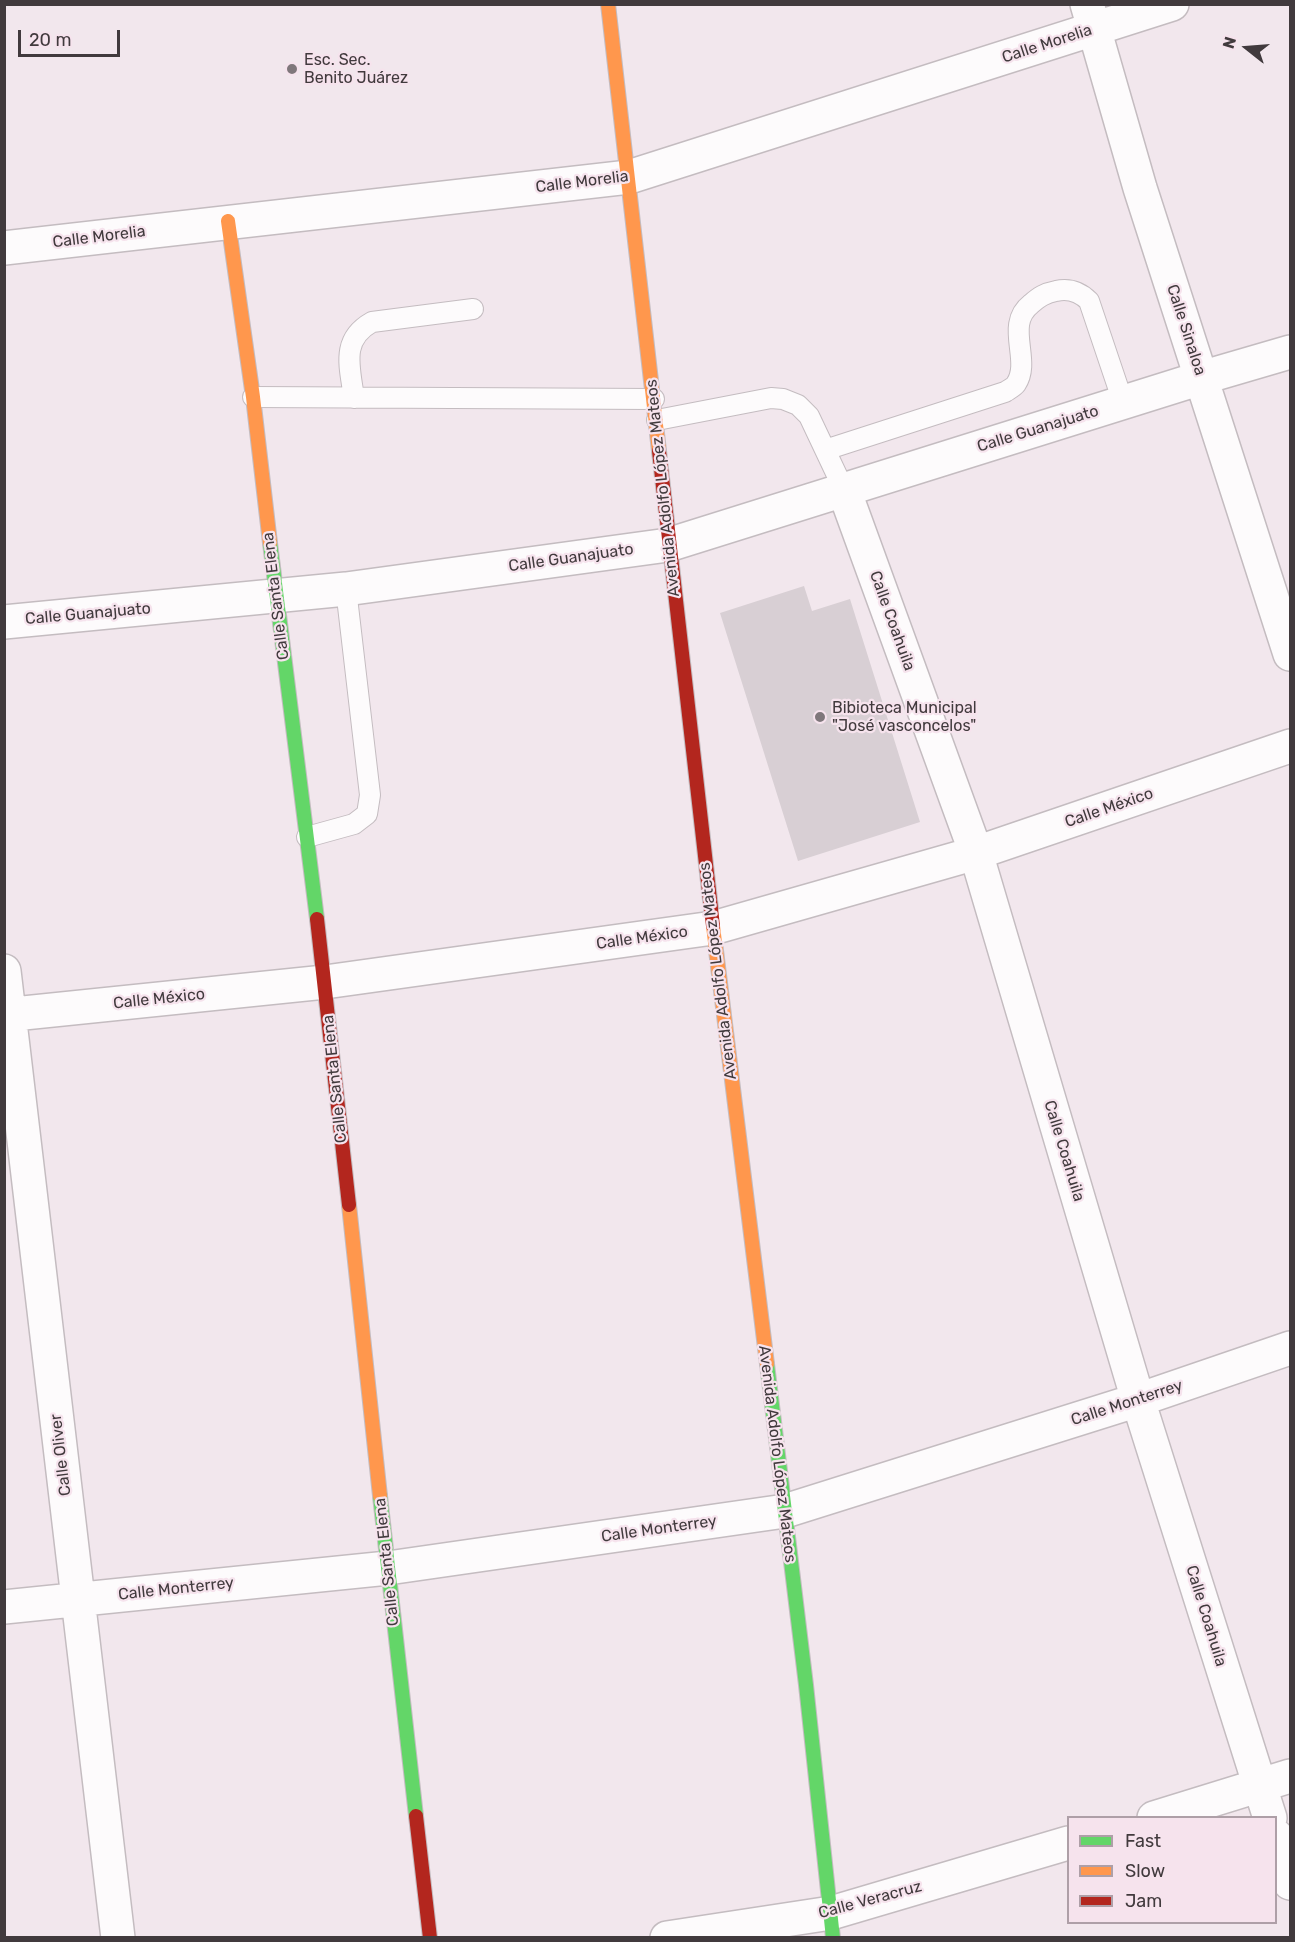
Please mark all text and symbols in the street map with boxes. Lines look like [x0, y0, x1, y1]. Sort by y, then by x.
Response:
scale bar [21, 18, 123, 56]
north arrow [1217, 18, 1277, 78]
street label: Calle Morelia [1000, 20, 1094, 68]
text: 20 m [29, 29, 71, 51]
text: N [1219, 34, 1240, 51]
place label: Esc. Sec. Benito Juárez [304, 50, 408, 88]
marker: Esc. Sec. Benito Juárez [285, 62, 299, 76]
street label: Calle Morelia [534, 167, 630, 197]
street label: Calle Morelia [51, 222, 147, 252]
street label: Calle Sinaloa [1162, 282, 1210, 378]
street label: Avenida Adolfo López Mateos [642, 378, 684, 598]
street label: Calle Guanajuato [975, 401, 1101, 457]
street label: Calle Santa Elena [259, 531, 293, 661]
street label: Calle Guanajuato [507, 540, 635, 576]
street label: Calle Coahuila [865, 568, 919, 674]
street label: Calle Guanajuato [24, 599, 152, 629]
place label: Bibioteca Municipal "José vasconcelos" [832, 698, 977, 736]
marker: Bibioteca Municipal "José vasconcelos" [813, 710, 827, 724]
street label: Calle México [1062, 784, 1156, 832]
street label: Avenida Adolfo López Mateos [695, 861, 741, 1081]
street label: Calle México [595, 922, 689, 954]
street label: Calle México [112, 985, 206, 1013]
street label: Calle Santa Elena [319, 1014, 351, 1144]
street label: Calle Coahuila [1040, 1098, 1088, 1204]
street label: Avenida Adolfo López Mateos [754, 1344, 800, 1564]
street label: Calle Monterrey [1069, 1376, 1185, 1430]
street label: Calle Oliver [46, 1413, 76, 1497]
street label: Calle Santa Elena [371, 1497, 403, 1627]
street label: Calle Monterrey [600, 1511, 718, 1547]
street label: Calle Coahuila [1182, 1563, 1230, 1669]
street label: Calle Monterrey [117, 1573, 235, 1605]
legend [1067, 1816, 1277, 1924]
text: Fast [1125, 1830, 1161, 1852]
text: Slow [1125, 1860, 1165, 1882]
street label: Calle Veracruz [816, 1877, 924, 1923]
text: Jam [1125, 1890, 1162, 1912]

